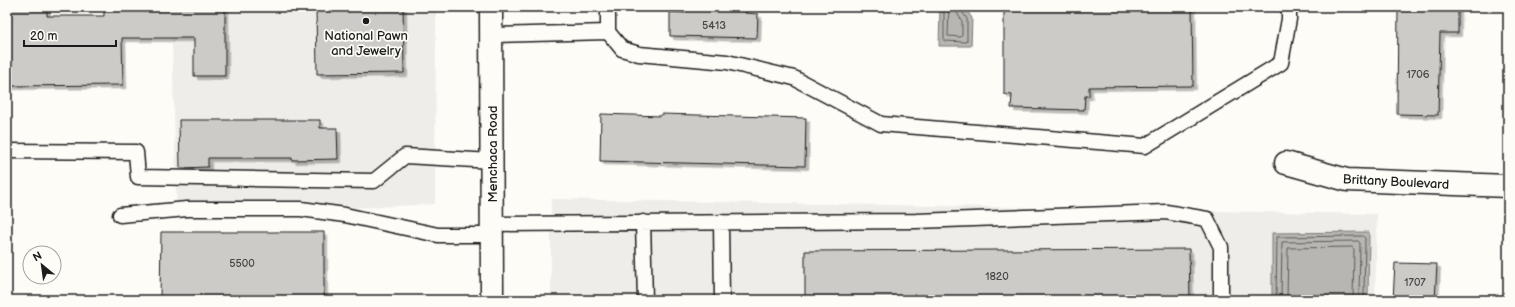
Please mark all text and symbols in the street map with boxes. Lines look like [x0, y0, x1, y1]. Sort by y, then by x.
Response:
marker: National Pawn and Jewelry [361, 16, 371, 26]
house number: 5413 [702, 19, 726, 32]
scale bar [24, 22, 116, 48]
place label: National Pawn and Jewelry [324, 28, 408, 59]
text: 20 m [30, 29, 57, 44]
house number: 1706 [1407, 68, 1430, 81]
street label: Menchaca Road [485, 106, 501, 202]
street label: Brittany Boulevard [1342, 171, 1450, 193]
north arrow [22, 245, 62, 285]
text: N [31, 249, 44, 264]
house number: 5500 [229, 257, 255, 270]
house number: 1820 [985, 270, 1009, 283]
house number: 1707 [1404, 276, 1426, 289]

